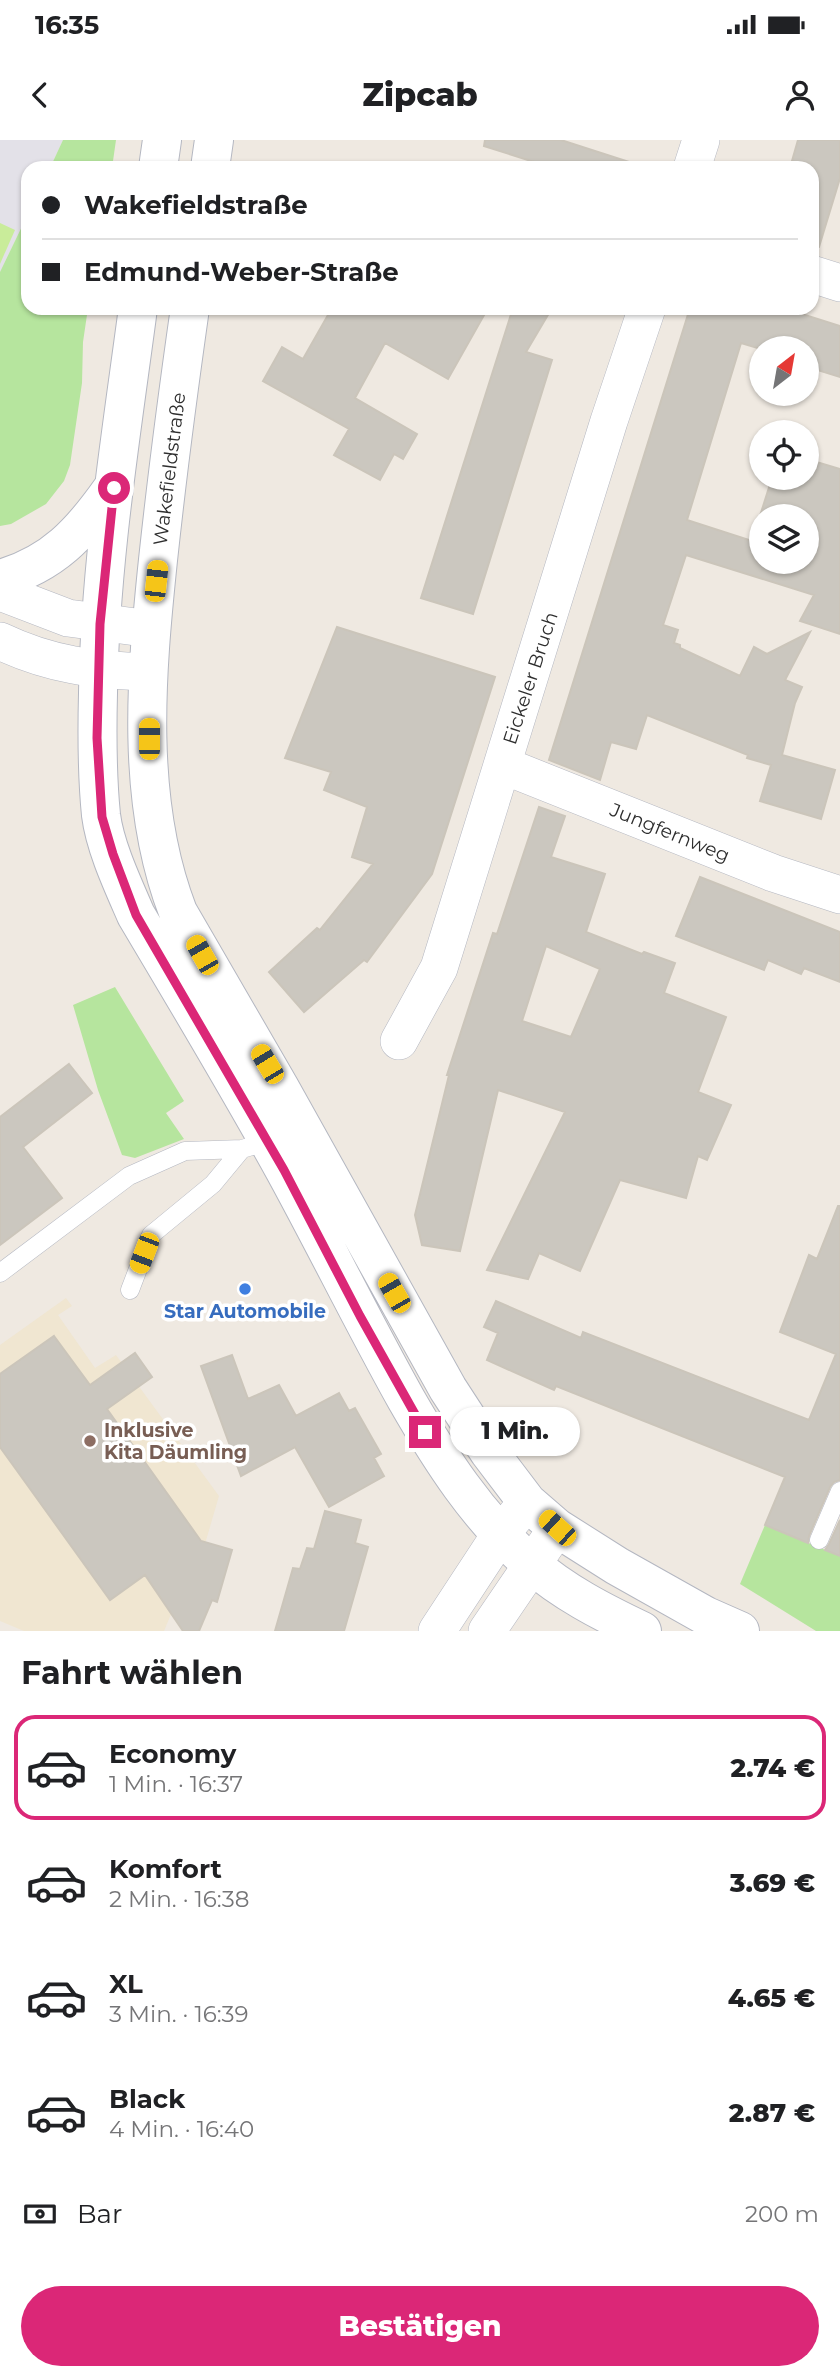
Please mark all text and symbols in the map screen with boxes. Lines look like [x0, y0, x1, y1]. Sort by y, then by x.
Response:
text: 16:35 [35, 9, 99, 41]
text: Zipcab [362, 75, 478, 114]
icon: back [21, 76, 59, 114]
icon: person [781, 76, 819, 114]
text: Wakefieldstraße [84, 189, 308, 221]
text: Edmund-Weber-Straße [84, 256, 399, 288]
north arrow [749, 336, 819, 406]
map controls [749, 336, 819, 574]
street label: Wakefieldstraße [149, 391, 190, 547]
button: locate [749, 420, 819, 490]
route start [98, 472, 130, 504]
button: layers [749, 504, 819, 574]
car [144, 559, 169, 603]
street label: Eickeler Bruch [498, 609, 563, 747]
car [139, 718, 160, 760]
street label: Jungfernweg [606, 798, 733, 867]
car [183, 932, 222, 978]
car [248, 1041, 287, 1087]
car [127, 1230, 162, 1276]
car [375, 1270, 414, 1316]
marker: Star Automobile [237, 1281, 253, 1297]
place label: Star Automobile [164, 1300, 326, 1323]
callout: 1 Min. [450, 1408, 579, 1456]
route end [409, 1416, 441, 1448]
text: 1 Min. [481, 1417, 549, 1445]
place label: Inklusive Kita Däumling [104, 1419, 247, 1464]
marker: Inklusive Kita Däumling [82, 1433, 98, 1449]
car [535, 1506, 580, 1550]
text: Fahrt wählen [21, 1653, 243, 1692]
icon: car [25, 1736, 88, 1799]
text: Economy [109, 1738, 236, 1770]
text: 2.74 € [730, 1752, 815, 1784]
text: 1 Min. · 16:37 [109, 1770, 243, 1798]
icon: car [25, 1851, 88, 1914]
text: Komfort [109, 1853, 222, 1885]
text: 3.69 € [730, 1867, 815, 1899]
text: 2 Min. · 16:38 [109, 1885, 249, 1913]
icon: car [25, 1966, 88, 2029]
text: XL [109, 1968, 143, 2000]
text: 4.65 € [728, 1982, 815, 2014]
text: 3 Min. · 16:39 [109, 2000, 249, 2028]
icon: car [25, 2081, 88, 2144]
text: Black [109, 2083, 185, 2115]
text: 2.87 € [729, 2097, 815, 2129]
text: 4 Min. · 16:40 [109, 2115, 254, 2143]
icon: cash [21, 2195, 59, 2233]
text: Bar [77, 2198, 122, 2230]
text: 200 m [745, 2200, 819, 2228]
button: Bestätigen [21, 2286, 819, 2366]

